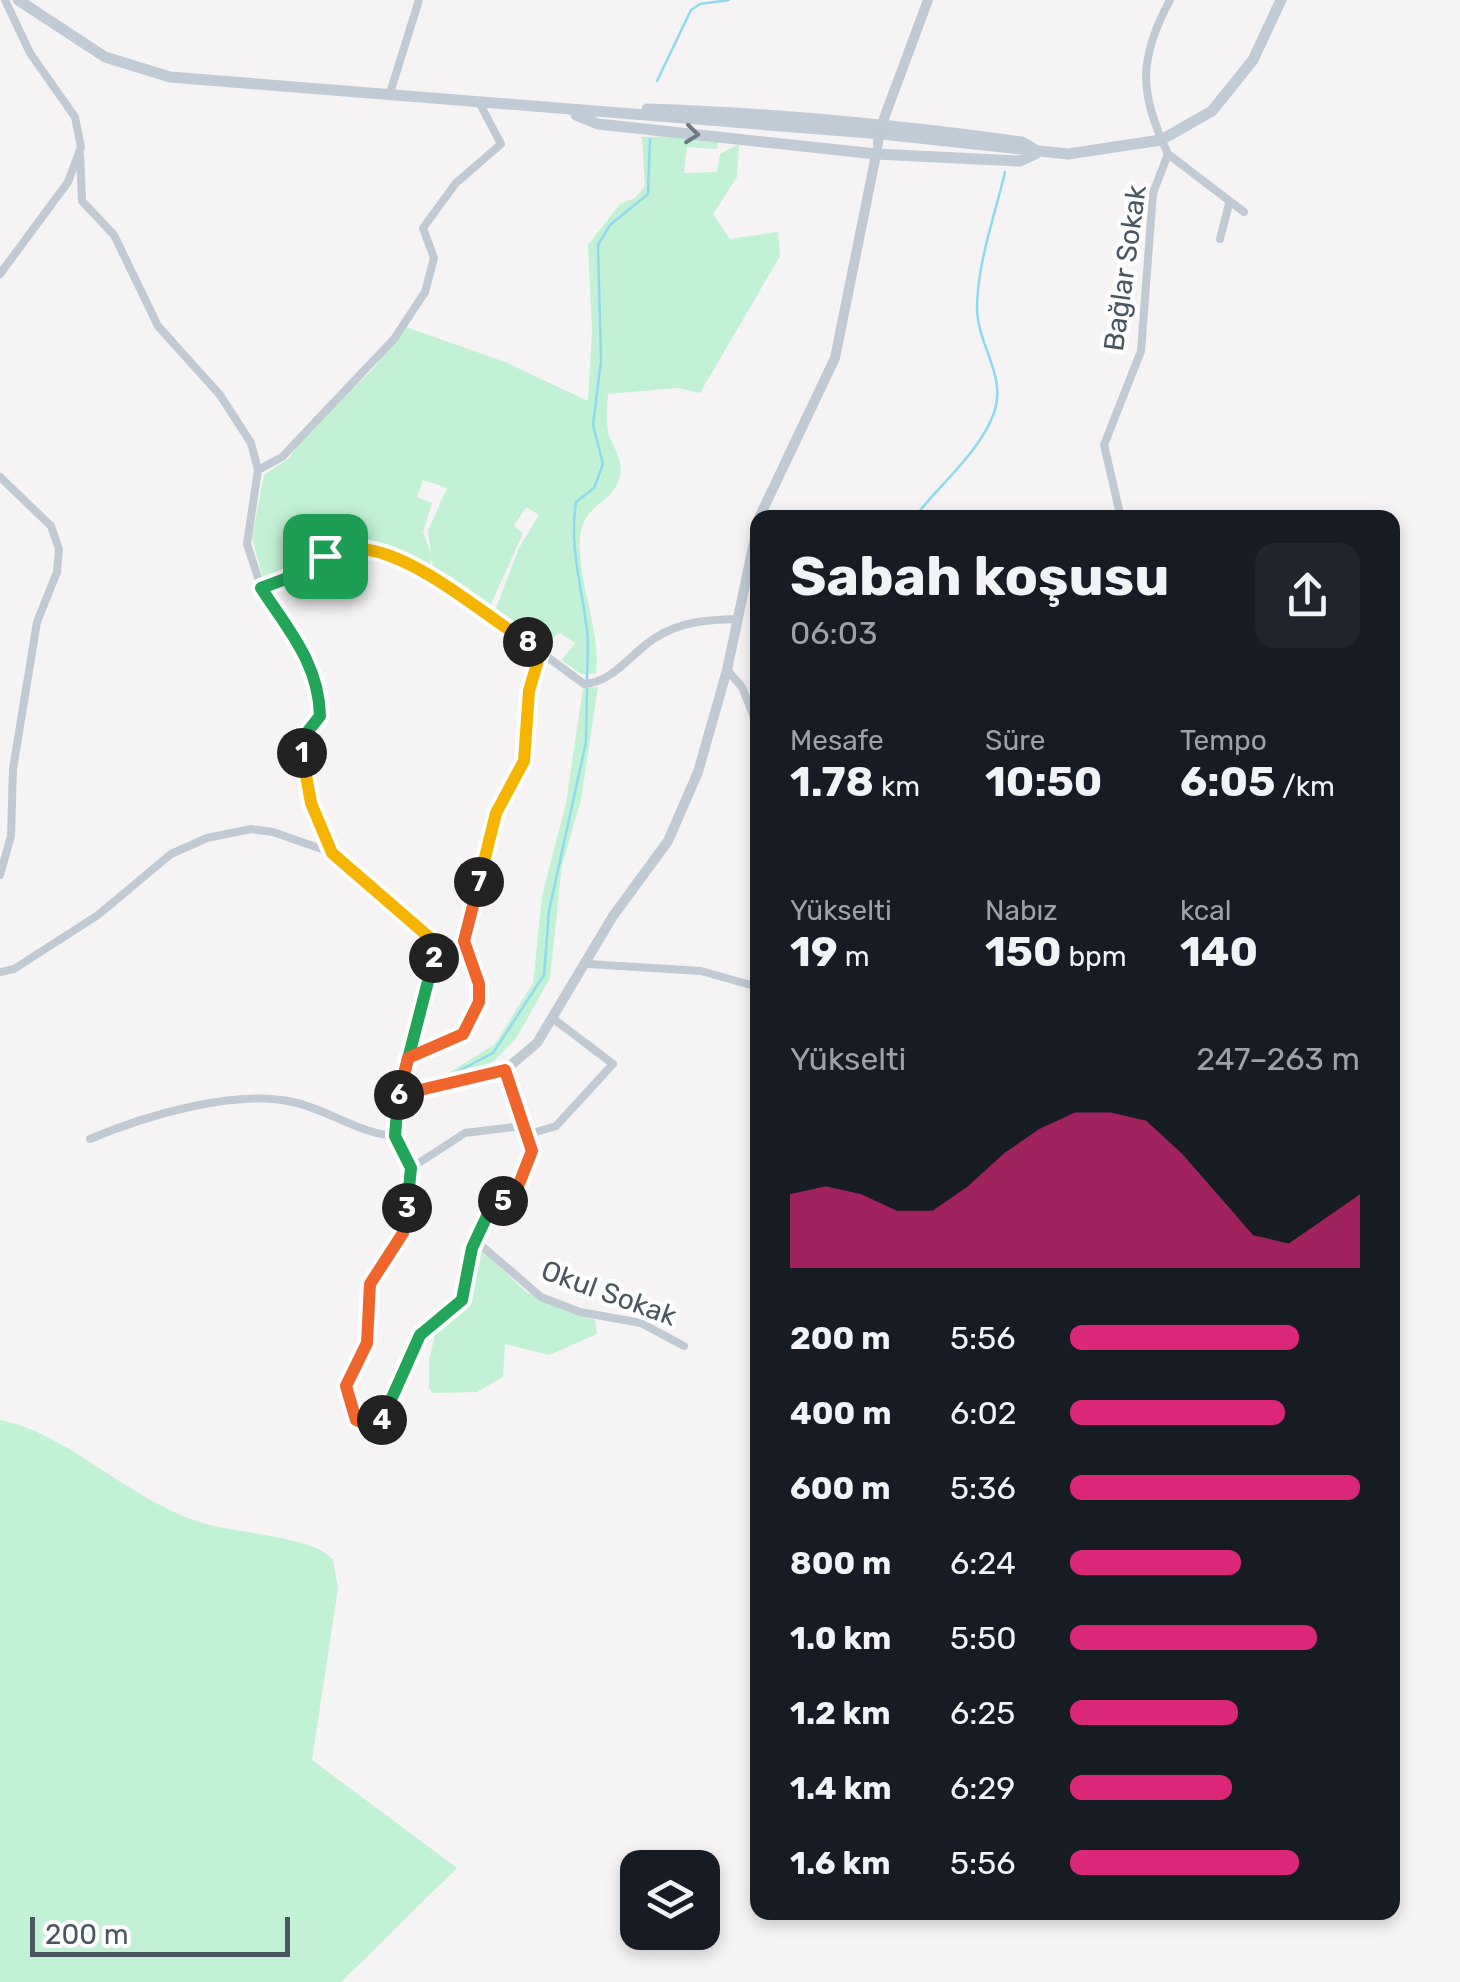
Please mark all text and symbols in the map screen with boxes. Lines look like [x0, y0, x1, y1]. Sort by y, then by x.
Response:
one-way arrow [684, 123, 700, 144]
street label: Bağlar Sokak [1097, 182, 1153, 353]
pin [283, 514, 368, 599]
icon: arrive [298, 529, 353, 584]
button: share [1255, 543, 1360, 648]
text: Sabah koşusu [790, 544, 1169, 609]
text: 06:03 [790, 614, 877, 652]
pin: 8 [503, 617, 553, 667]
text: 8 [519, 625, 537, 658]
text: Mesafe [790, 724, 884, 757]
text: Süre [985, 724, 1045, 757]
text: Tempo [1180, 724, 1267, 757]
pin: 1 [277, 728, 327, 778]
text: 1 [295, 736, 309, 769]
text: 1.78 [790, 757, 874, 807]
text: 10:50 [985, 757, 1102, 807]
text: 6:05 [1180, 757, 1275, 807]
text: km [874, 770, 920, 803]
text: /km [1275, 770, 1335, 803]
pin: 7 [454, 857, 504, 907]
text: 7 [471, 865, 487, 898]
text: Yükselti [790, 894, 892, 927]
text: Nabız [985, 894, 1058, 927]
text: kcal [1180, 894, 1231, 927]
text: 19 [790, 927, 838, 977]
text: 150 [985, 927, 1062, 977]
text: 140 [1180, 927, 1258, 977]
pin: 2 [409, 933, 459, 983]
text: m [838, 940, 870, 973]
text: bpm [1062, 940, 1127, 973]
text: 2 [425, 941, 443, 974]
text: Yükselti [790, 1040, 906, 1078]
text: 247–263 m [1196, 1040, 1360, 1078]
pin: 6 [374, 1070, 424, 1120]
text: 6 [390, 1078, 408, 1111]
pin: 5 [478, 1176, 528, 1226]
pin: 3 [382, 1183, 432, 1233]
text: 5 [494, 1184, 512, 1217]
text: 3 [398, 1191, 416, 1224]
street label: Okul Sokak [537, 1253, 682, 1333]
text: 200 m [790, 1319, 890, 1357]
text: 5:56 [950, 1319, 1016, 1357]
text: 400 m [790, 1394, 892, 1432]
text: 6:02 [950, 1394, 1017, 1432]
pin: 4 [357, 1395, 407, 1445]
text: 4 [372, 1403, 392, 1436]
text: 600 m [790, 1469, 890, 1507]
text: 5:36 [950, 1469, 1016, 1507]
text: 800 m [790, 1544, 891, 1582]
text: 6:24 [950, 1544, 1016, 1582]
text: 1.0 km [790, 1619, 891, 1657]
text: 5:50 [950, 1619, 1017, 1657]
text: 1.2 km [790, 1694, 891, 1732]
text: 6:25 [950, 1694, 1015, 1732]
text: 1.4 km [790, 1769, 891, 1807]
text: 6:29 [950, 1769, 1015, 1807]
text: 1.6 km [790, 1844, 891, 1882]
text: 5:56 [950, 1844, 1016, 1882]
map controls [620, 1850, 720, 1950]
button: layers [620, 1850, 720, 1950]
scale bar [30, 1912, 290, 1956]
text: 200 m [45, 1918, 129, 1951]

